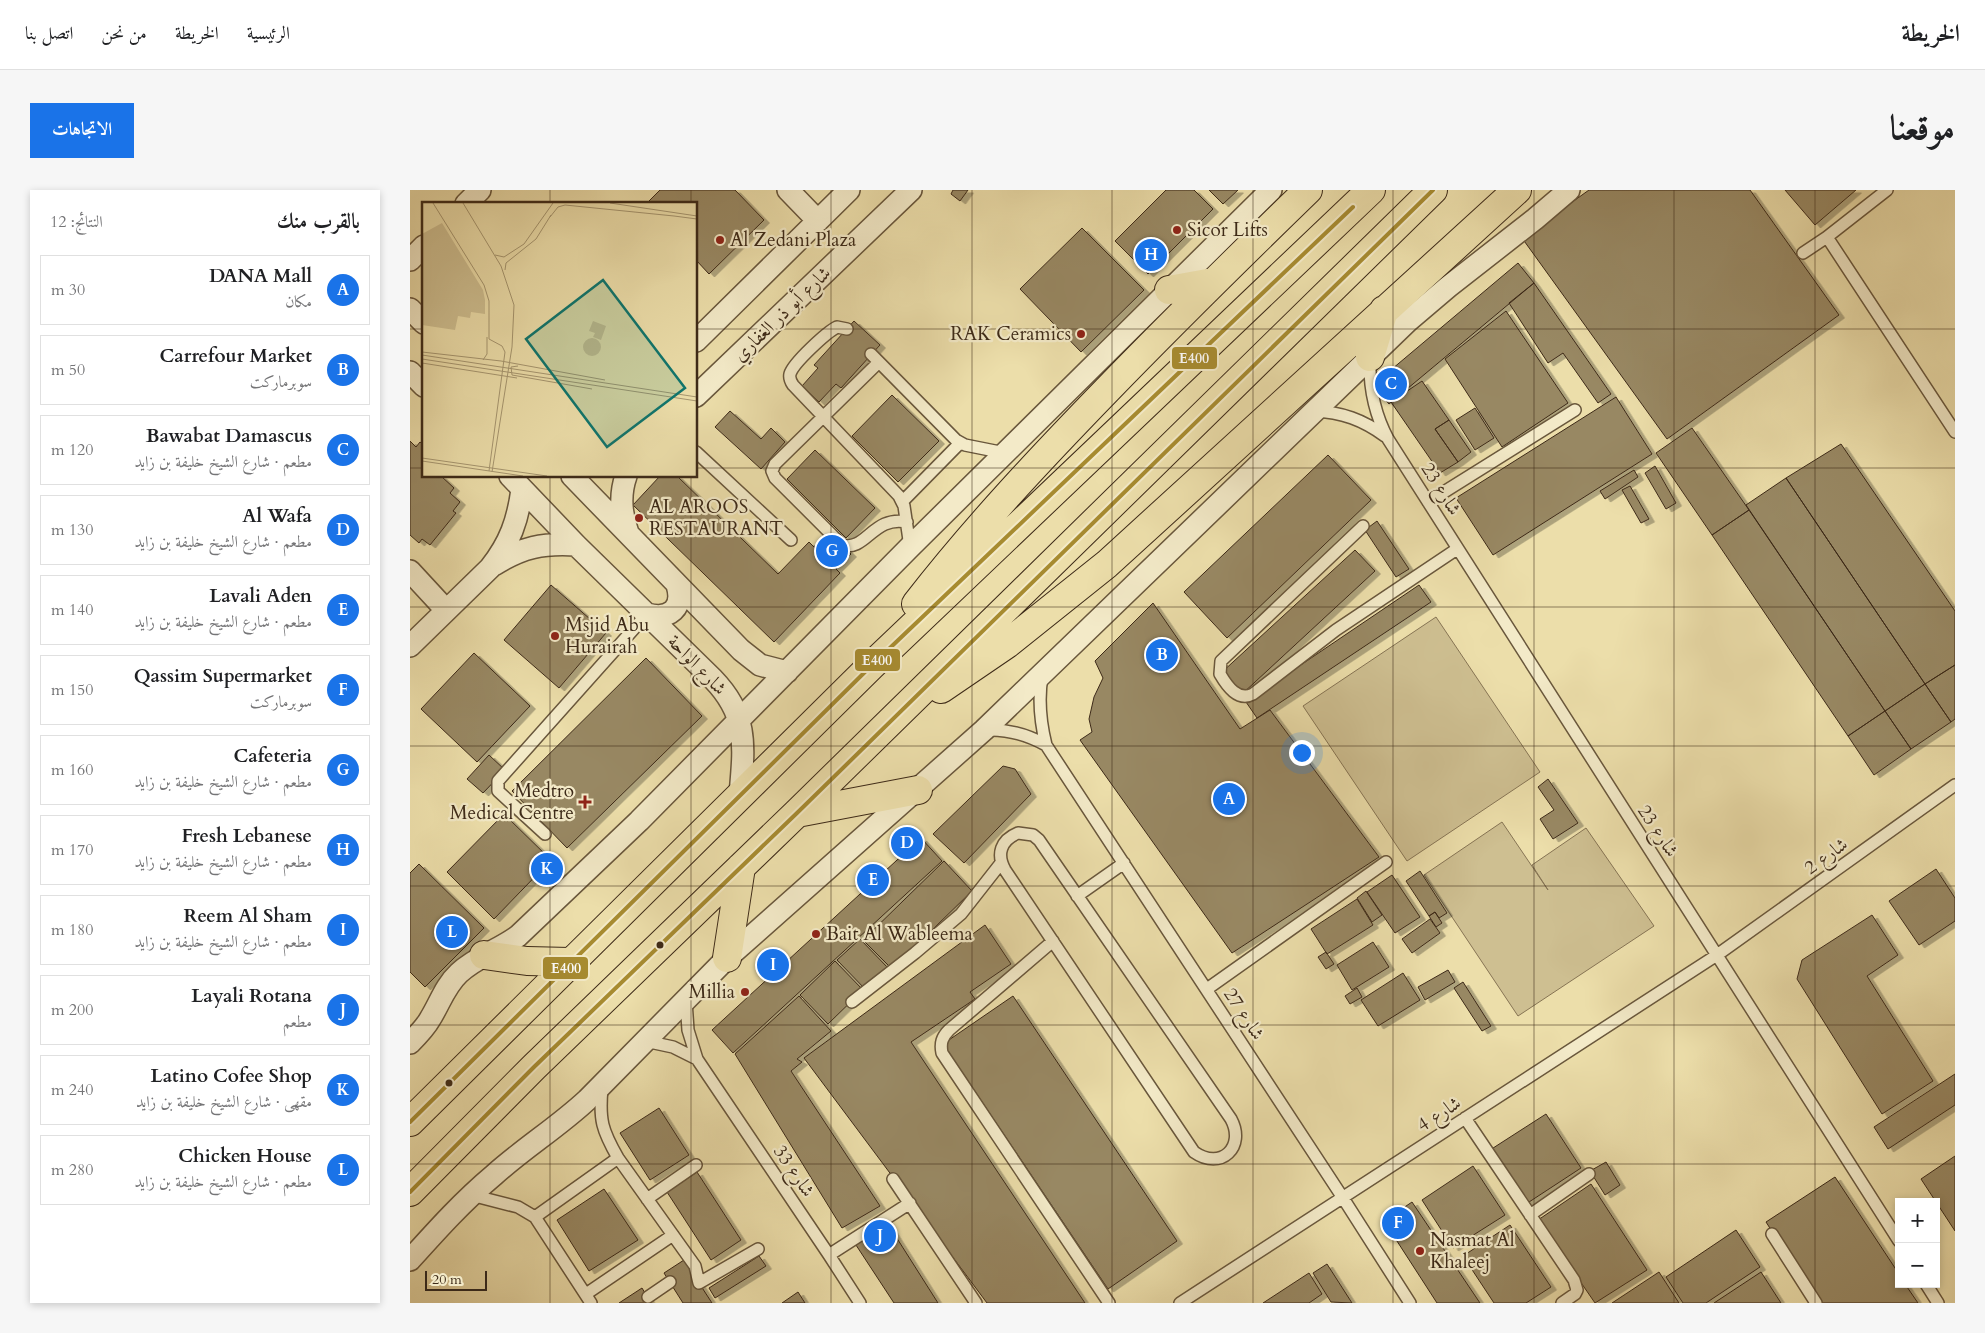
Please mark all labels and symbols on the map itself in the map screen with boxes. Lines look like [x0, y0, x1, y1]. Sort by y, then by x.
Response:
inset map [422, 202, 698, 478]
place label: Sicor Lifts [1187, 217, 1268, 243]
marker: Sicor Lifts [1171, 224, 1183, 236]
place label: Al Zedani Plaza [730, 227, 856, 253]
marker: Al Zedani Plaza [714, 234, 726, 246]
pin: H [1135, 236, 1167, 274]
street label: شارع أبو ذر الغفاري [727, 261, 838, 369]
place label: RAK Ceramics [950, 321, 1071, 347]
marker: RAK Ceramics [1075, 328, 1087, 340]
line badge: E400 [1171, 346, 1218, 370]
text: E400 [1179, 349, 1209, 368]
pin: C [1375, 365, 1407, 403]
street label: شارع 23 [1413, 458, 1467, 521]
place label: AL AROOS RESTAURANT [649, 494, 783, 542]
marker: AL AROOS RESTAURANT [633, 512, 645, 524]
pin: G [816, 532, 848, 570]
place label: Msjid Abu Hurairah [565, 612, 649, 660]
street label: شارع الواحة [660, 629, 732, 702]
marker: Msjid Abu Hurairah [549, 630, 561, 642]
pin: B [1146, 636, 1178, 674]
line badge: E400 [854, 648, 901, 672]
text: E400 [862, 651, 892, 670]
your location [1289, 740, 1315, 766]
place label: Medtro Medical Centre [450, 778, 574, 826]
pin: A [1213, 780, 1245, 818]
marker: Medtro Medical Centre [578, 795, 592, 809]
street label: شارع 23 [1630, 800, 1685, 863]
pin: D [891, 824, 923, 862]
street label: شارع 2 [1799, 831, 1854, 882]
pin: K [531, 850, 563, 888]
pin: E [857, 861, 889, 899]
pin: L [436, 913, 468, 951]
place label: Bait Al Wableema [826, 921, 973, 947]
marker: Bait Al Wableema [810, 928, 822, 940]
unlabelled marker [655, 940, 665, 950]
pin: I [757, 946, 789, 984]
line badge: E400 [542, 956, 589, 980]
text: E400 [551, 959, 581, 978]
place label: Millia [689, 979, 735, 1005]
street label: شارع 27 [1216, 983, 1271, 1046]
marker: Millia [739, 986, 751, 998]
unlabelled marker [444, 1078, 454, 1088]
street label: شارع 4 [1412, 1090, 1467, 1140]
street label: شارع 33 [765, 1140, 821, 1203]
pin: F [1382, 1204, 1414, 1242]
pin: J [864, 1217, 896, 1255]
place label: Nasmat Al Khaleej [1430, 1227, 1515, 1275]
marker: Nasmat Al Khaleej [1414, 1245, 1426, 1257]
scale bar [425, 1268, 488, 1291]

